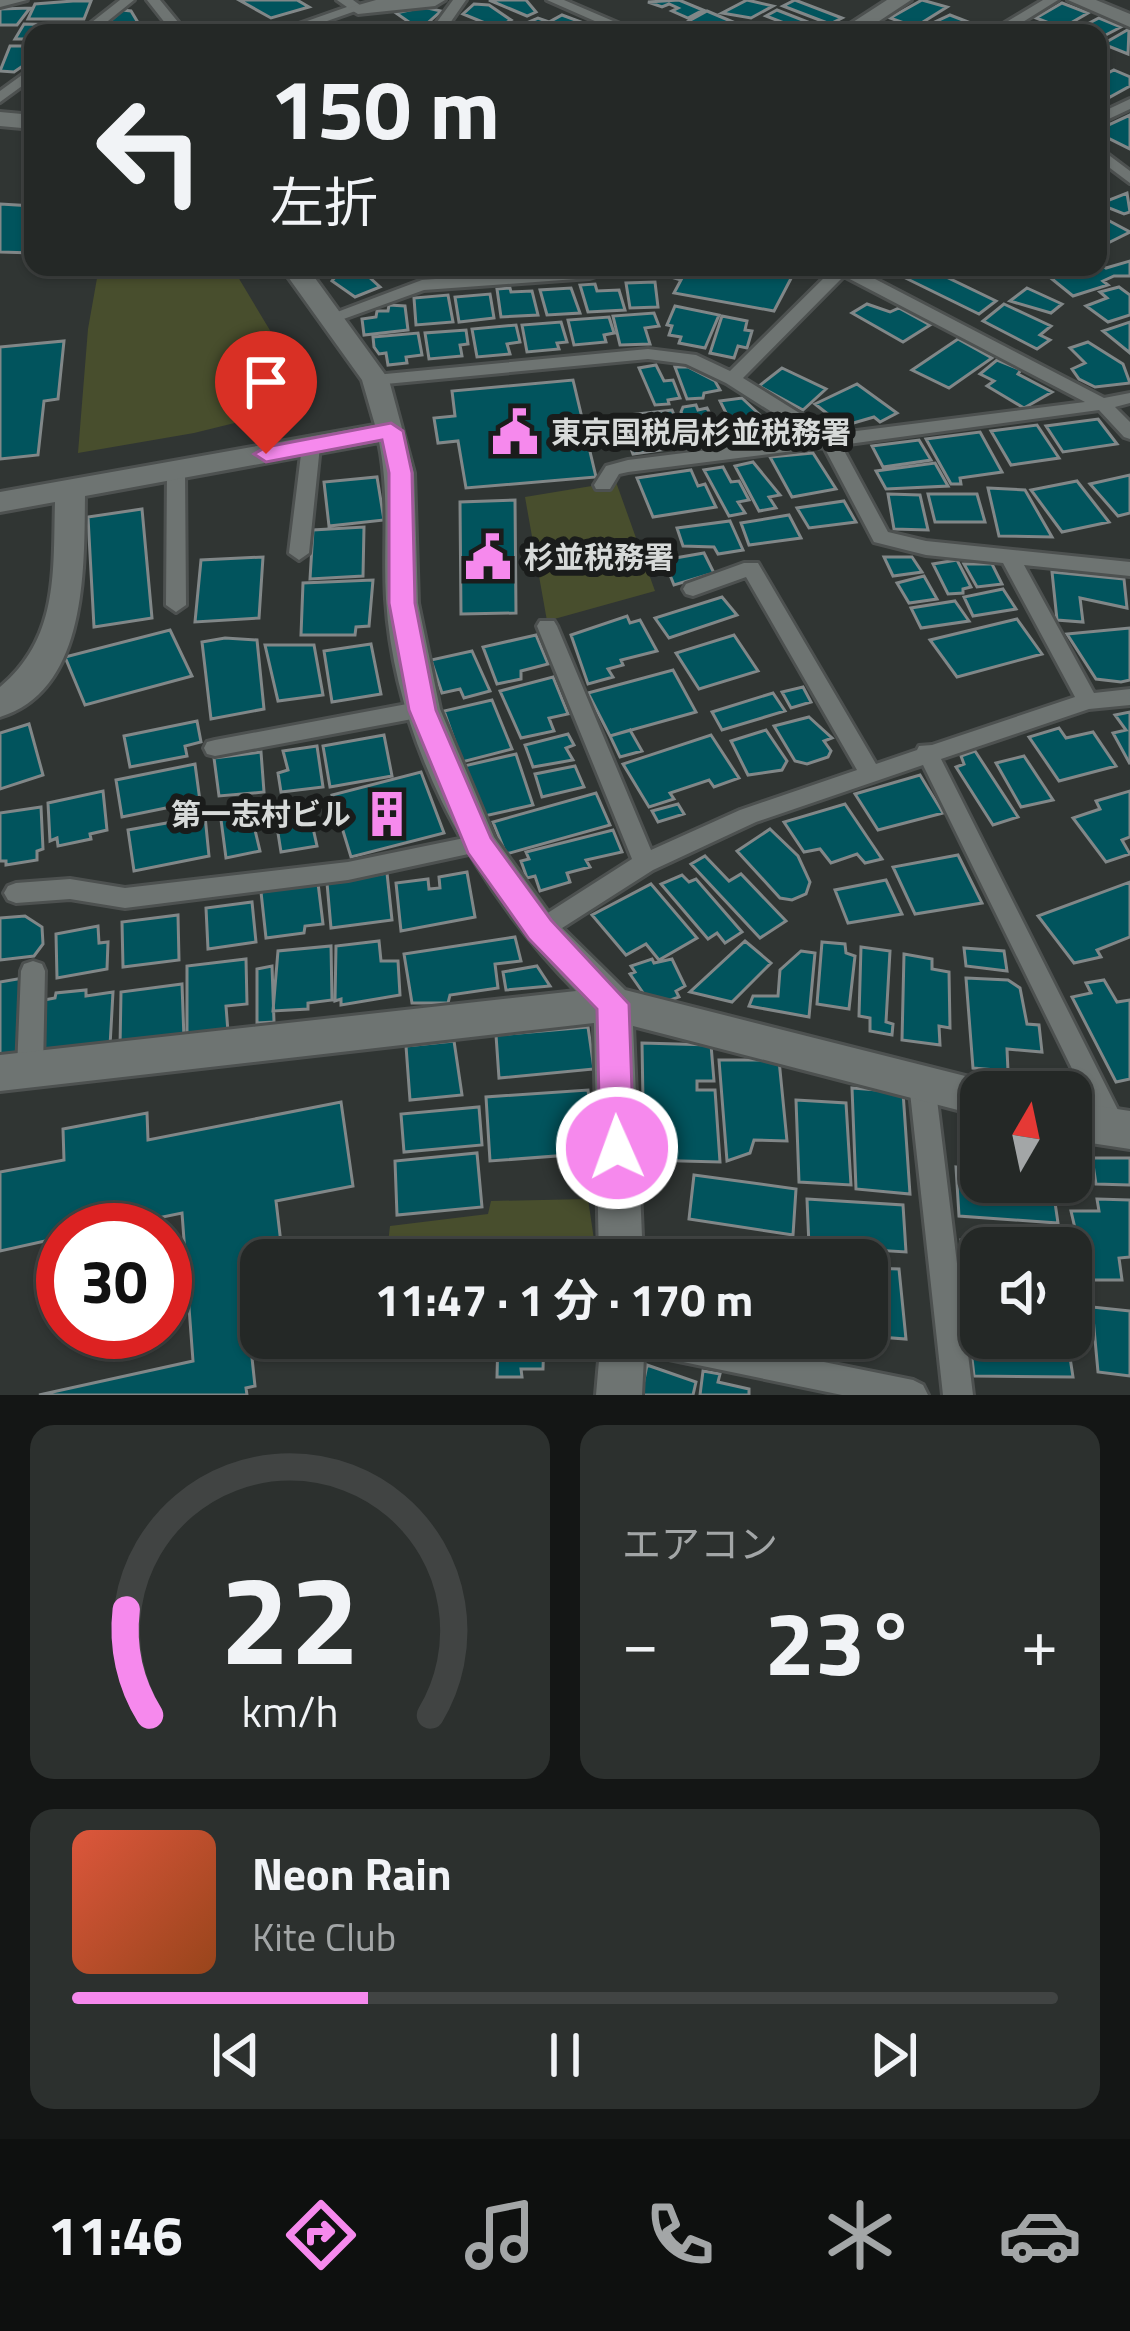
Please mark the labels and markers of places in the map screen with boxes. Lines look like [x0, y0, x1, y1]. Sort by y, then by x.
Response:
pin [215, 331, 317, 454]
public building icon: 東京国税局杉並税務署 [490, 407, 540, 457]
place label: 東京国税局杉並税務署 [551, 409, 851, 455]
public building icon: 杉並税務署 [463, 532, 513, 582]
place label: 杉並税務署 [524, 534, 674, 580]
building icon: 第一志村ビル [362, 789, 412, 839]
place label: 第一志村ビル [171, 791, 351, 837]

